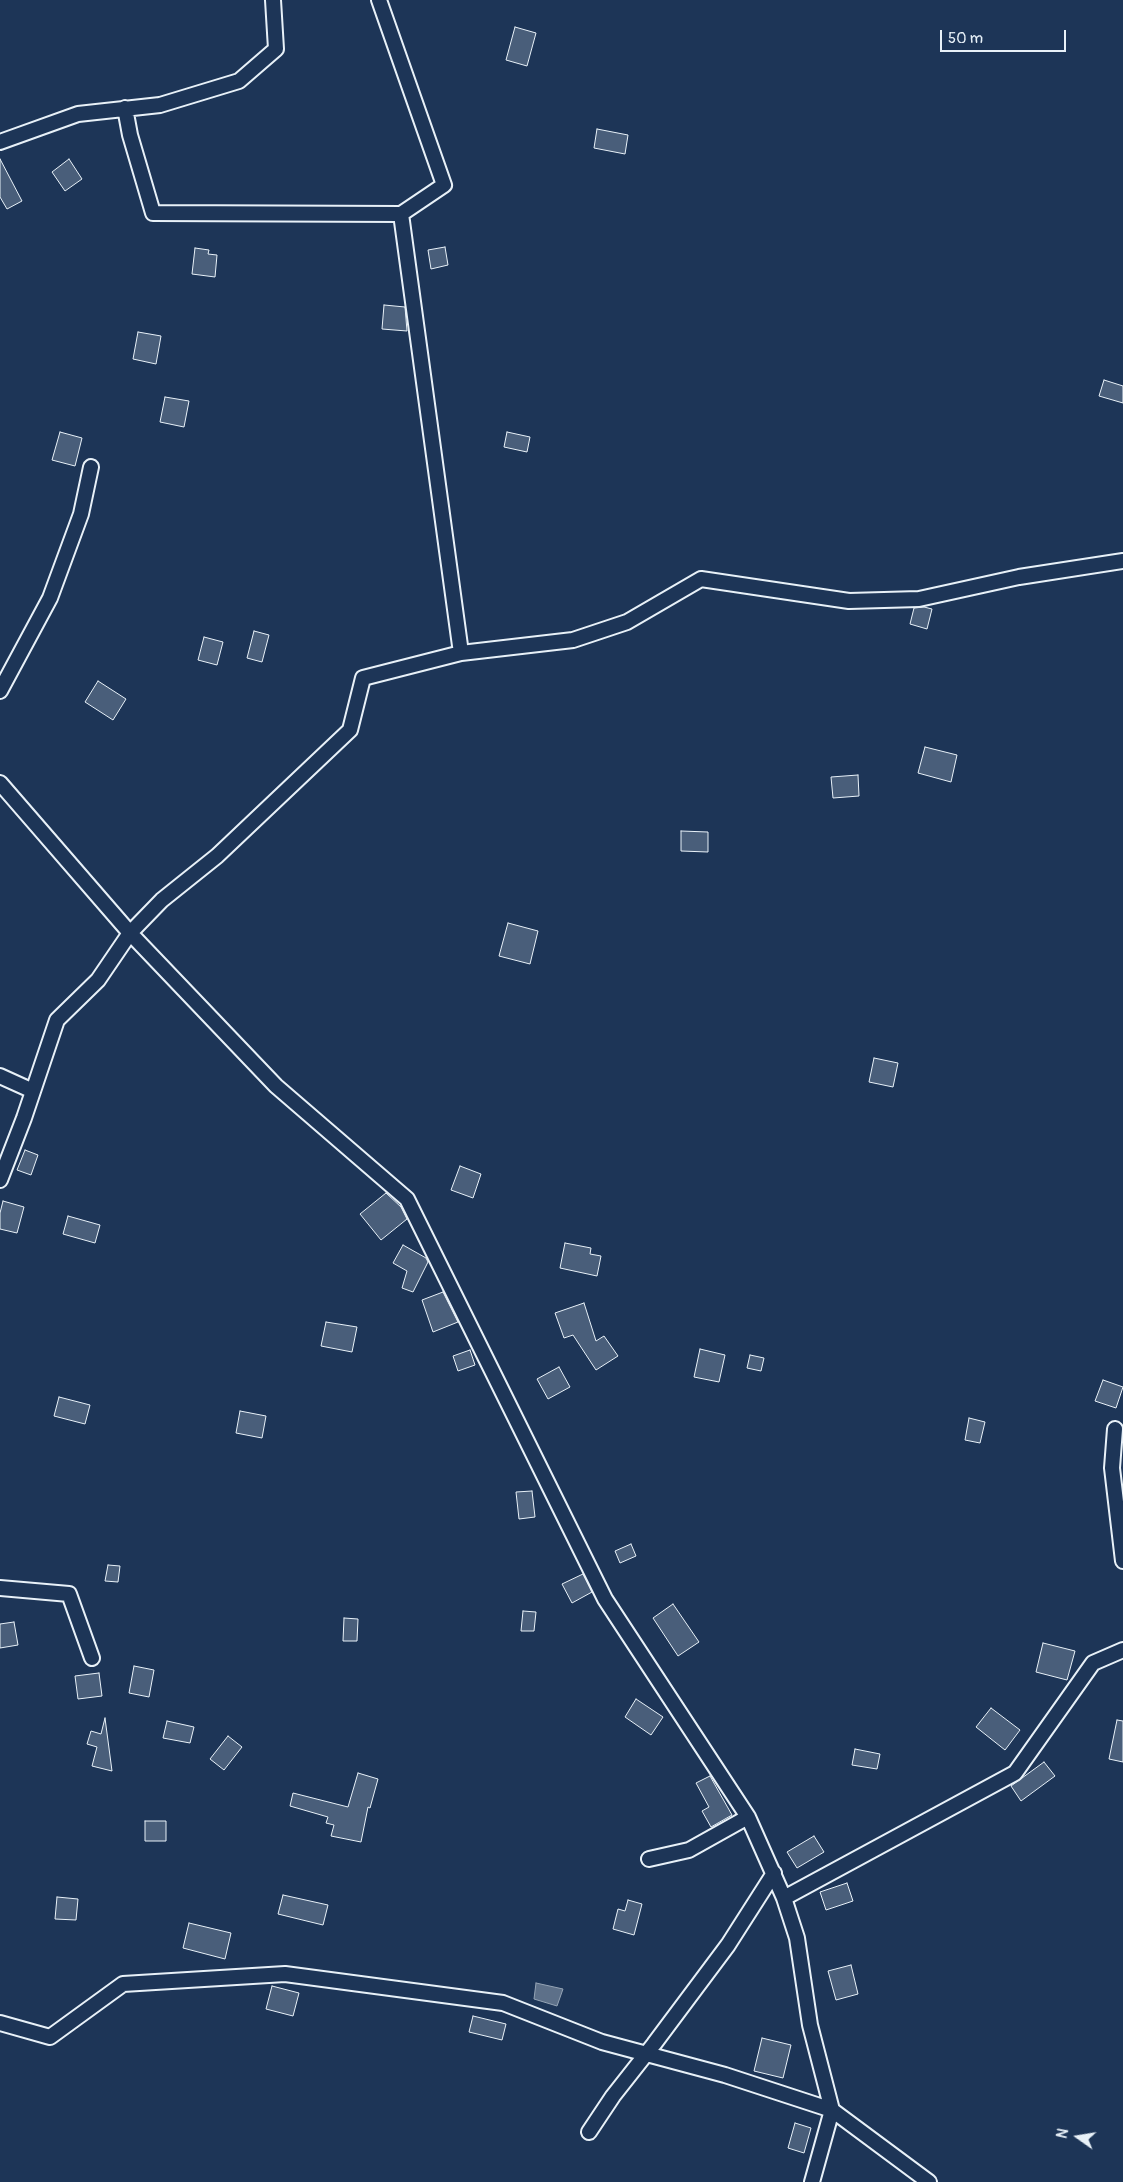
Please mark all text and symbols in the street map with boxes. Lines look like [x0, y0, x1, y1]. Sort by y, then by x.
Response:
scale bar [943, 20, 1069, 52]
text: 50 m [948, 29, 983, 48]
north arrow [1053, 2112, 1103, 2162]
text: N [1054, 2127, 1072, 2140]

